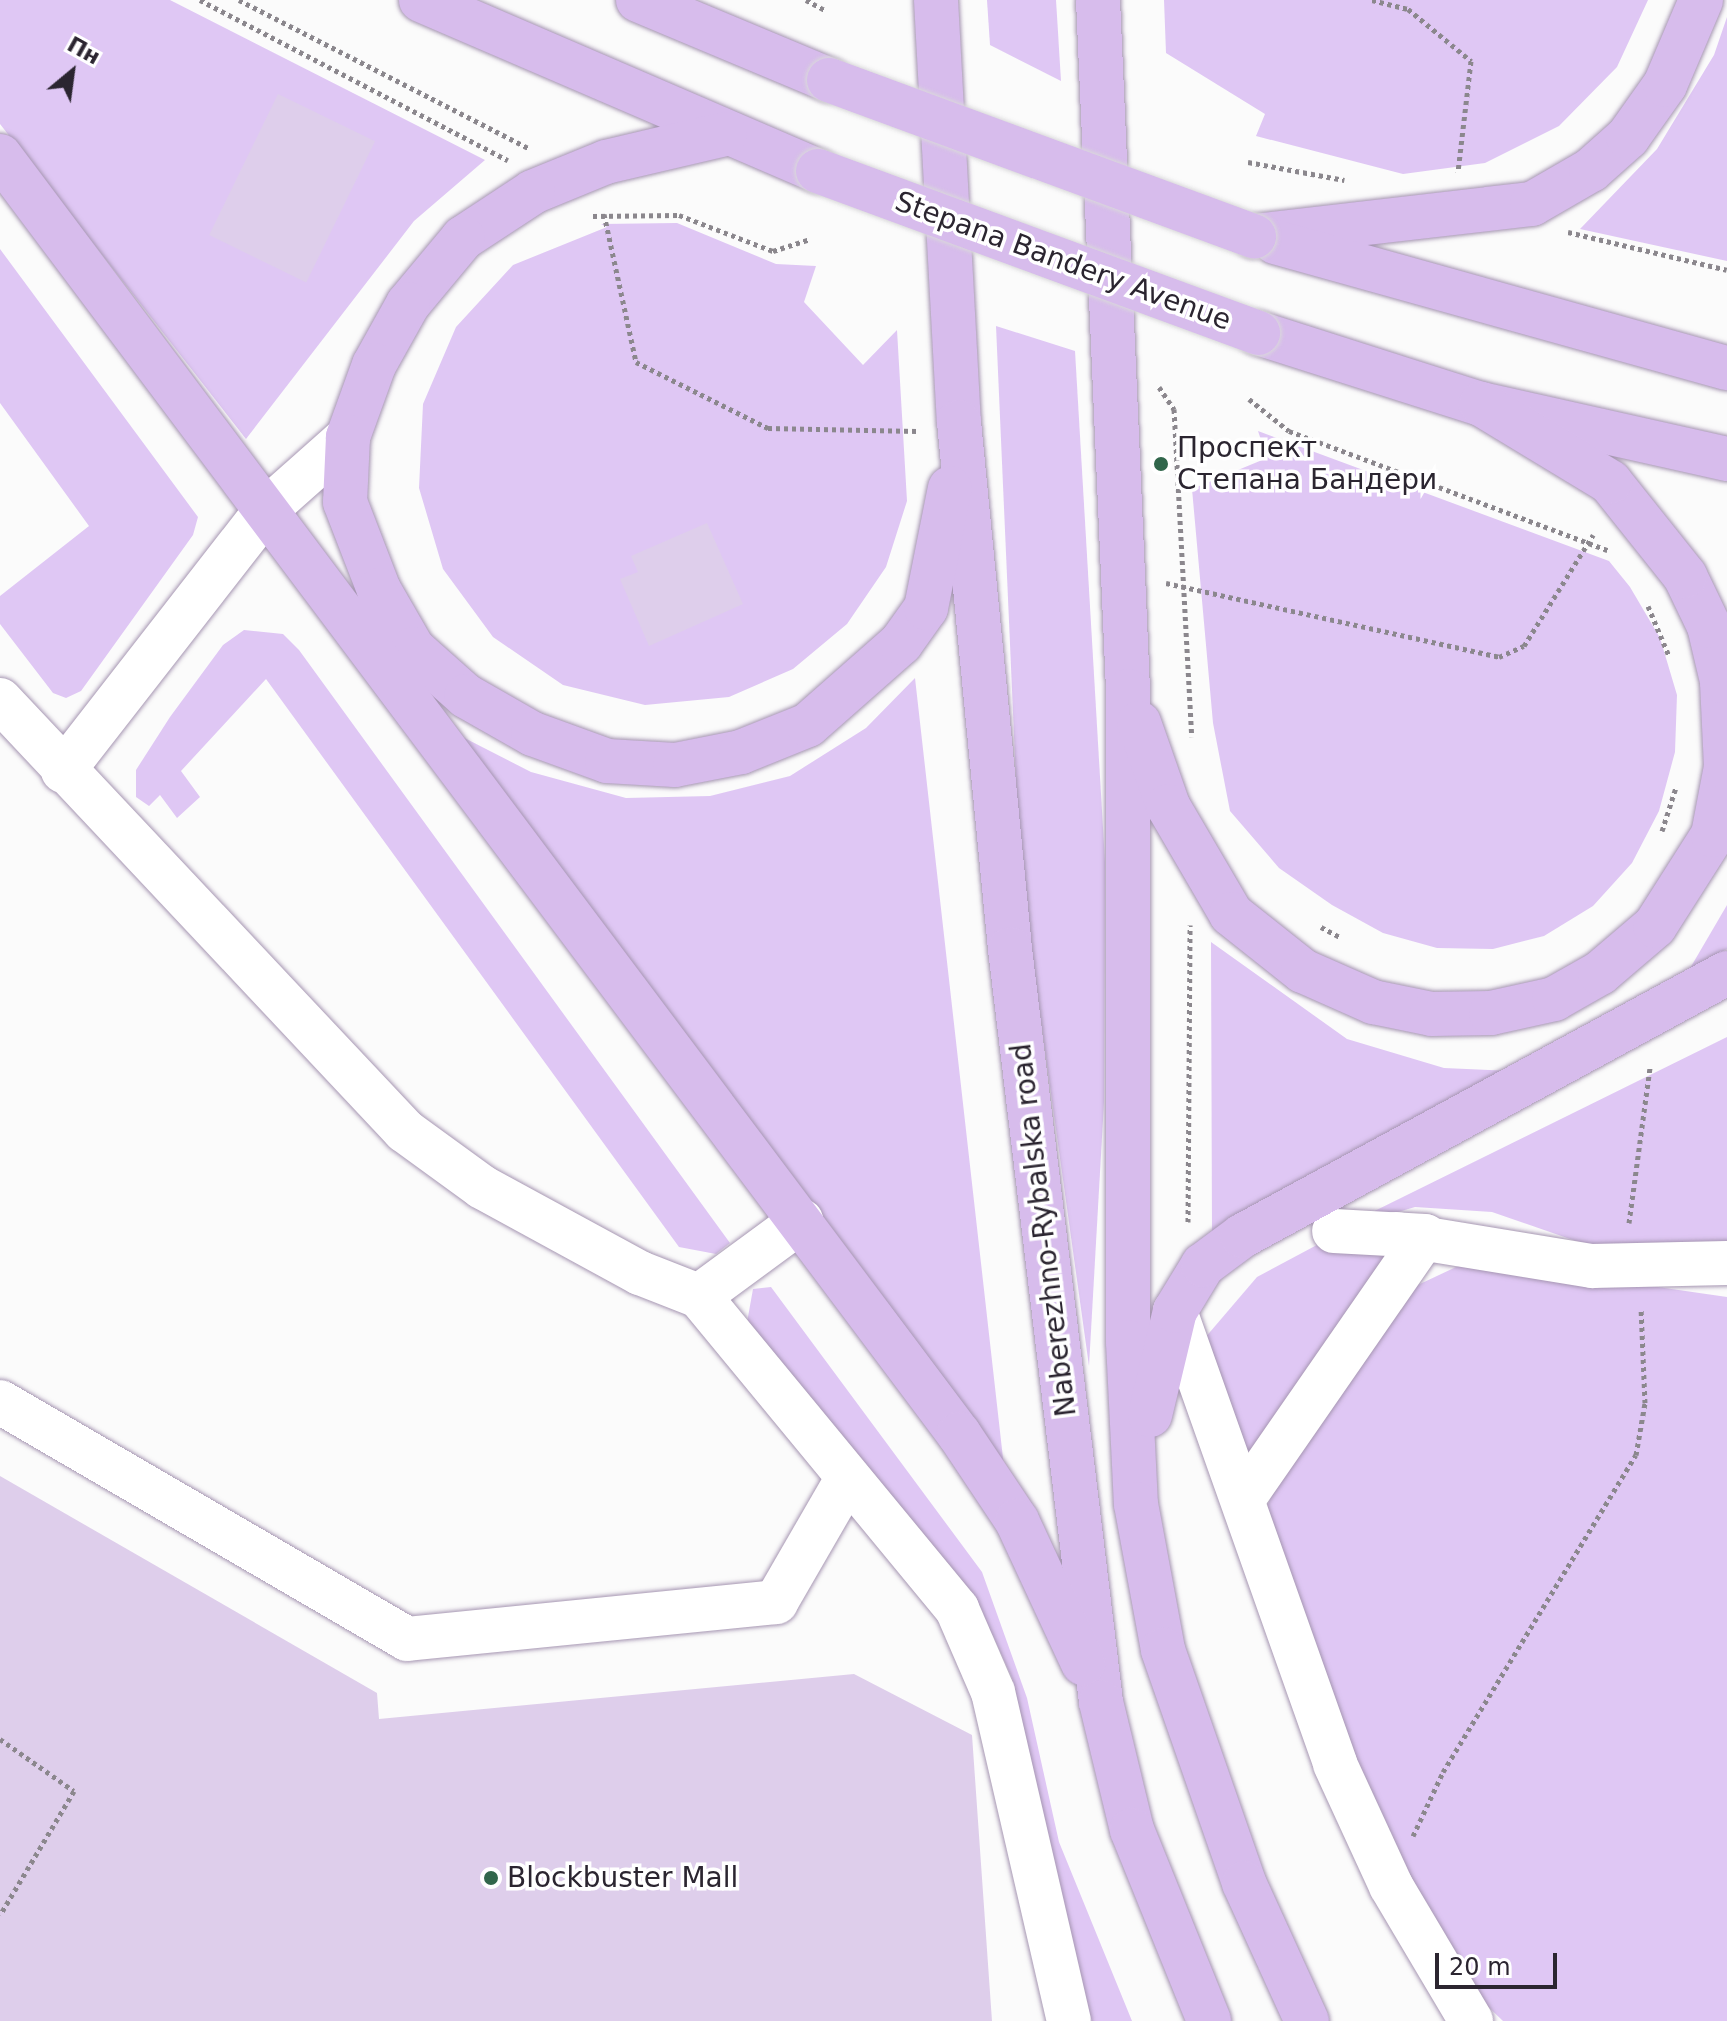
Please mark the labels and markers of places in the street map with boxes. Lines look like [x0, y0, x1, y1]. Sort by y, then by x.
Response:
place label: Проспект Степана Бандери [1177, 431, 1437, 497]
marker: Проспект Степана Бандери [1152, 455, 1170, 473]
place label: Blockbuster Mall [507, 1861, 738, 1895]
marker: Blockbuster Mall [482, 1869, 500, 1887]

